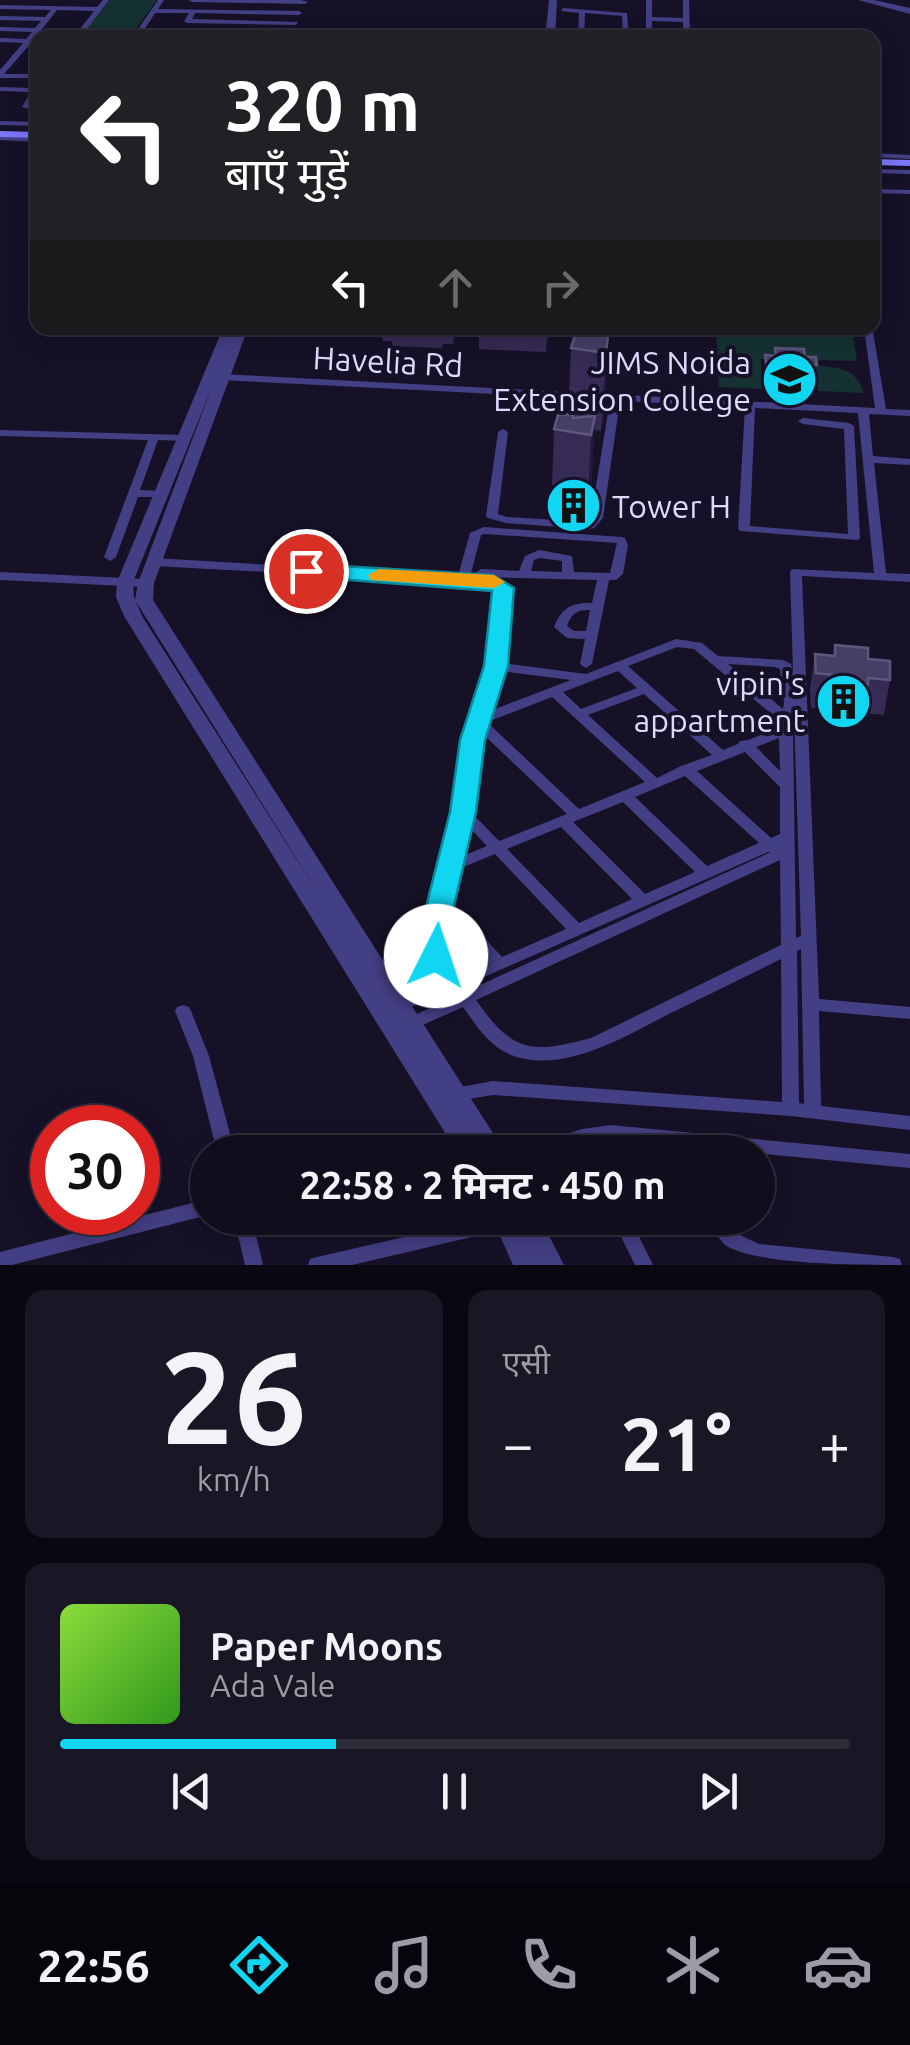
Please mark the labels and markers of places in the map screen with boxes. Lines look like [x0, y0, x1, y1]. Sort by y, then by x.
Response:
place label: JIMS Noida Extension College [493, 344, 751, 417]
school or university icon: JIMS Noida Extension College [760, 350, 820, 410]
building icon: Tower H [543, 476, 603, 536]
place label: Tower H [612, 488, 731, 524]
pin [264, 529, 349, 614]
place label: vipin's appartment [634, 665, 805, 738]
building icon: vipin's appartment [814, 671, 874, 731]

